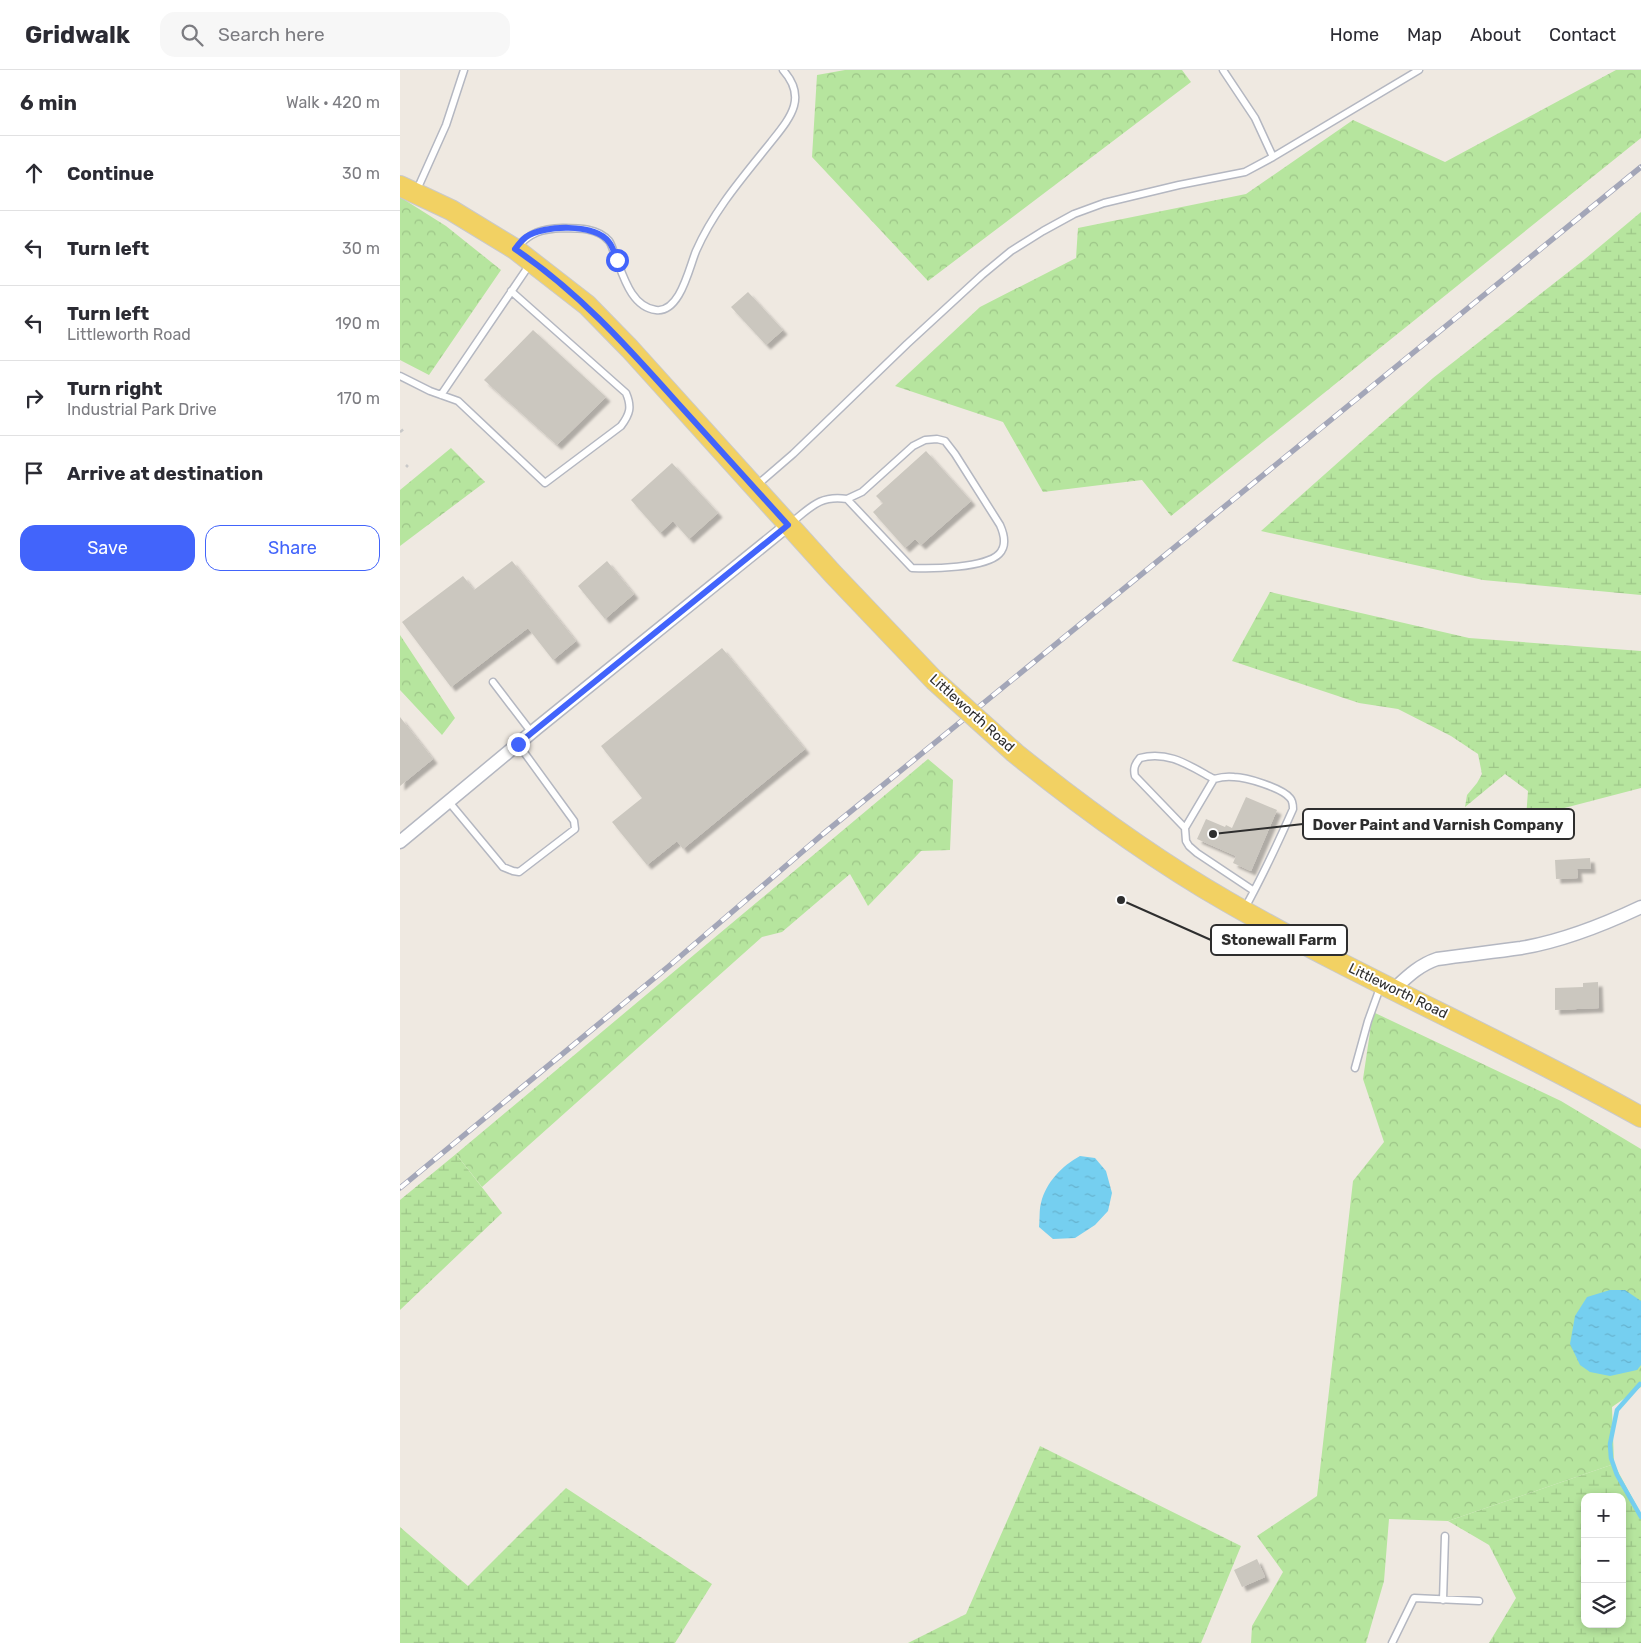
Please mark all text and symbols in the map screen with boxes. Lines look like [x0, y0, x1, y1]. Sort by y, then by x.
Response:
search box [160, 12, 510, 57]
text: Gridwalk [25, 21, 130, 49]
icon: search [178, 21, 206, 49]
text: Search here [218, 23, 325, 46]
text: Home [1330, 24, 1379, 46]
text: Map [1407, 24, 1442, 46]
text: About [1470, 24, 1521, 46]
text: Contact [1549, 24, 1616, 46]
text: 6 min [20, 90, 77, 115]
text: Walk · 420 m [286, 93, 380, 112]
icon: ahead [20, 159, 48, 187]
text: Continue [67, 162, 154, 185]
text: 30 m [342, 164, 380, 183]
icon: left [20, 234, 48, 262]
text: Turn left [67, 237, 149, 260]
text: 30 m [342, 239, 380, 258]
route start [606, 249, 629, 272]
text: Turn left [67, 302, 149, 325]
icon: left [20, 309, 48, 337]
text: 190 m [335, 314, 380, 333]
text: Littleworth Road [67, 325, 191, 344]
text: Turn right [67, 377, 162, 400]
icon: right [20, 384, 48, 412]
text: 170 m [337, 389, 380, 408]
text: Industrial Park Drive [67, 400, 217, 419]
icon: arrive [20, 459, 48, 487]
text: Arrive at destination [67, 462, 263, 485]
button: Save [20, 525, 195, 571]
button: Share [205, 525, 380, 571]
street label: Littleworth Road [926, 670, 1018, 756]
route end [507, 733, 530, 756]
callout: Dover Paint and Varnish Company [1303, 809, 1574, 839]
text: Dover Paint and Varnish Company [1313, 816, 1563, 834]
callout: Stonewall Farm [1211, 925, 1347, 955]
text: Stonewall Farm [1221, 931, 1337, 949]
street label: Littleworth Road [1346, 960, 1450, 1022]
map controls [1581, 1493, 1626, 1628]
button: + [1581, 1493, 1626, 1538]
button: − [1581, 1538, 1626, 1583]
button: layers [1581, 1583, 1626, 1628]

